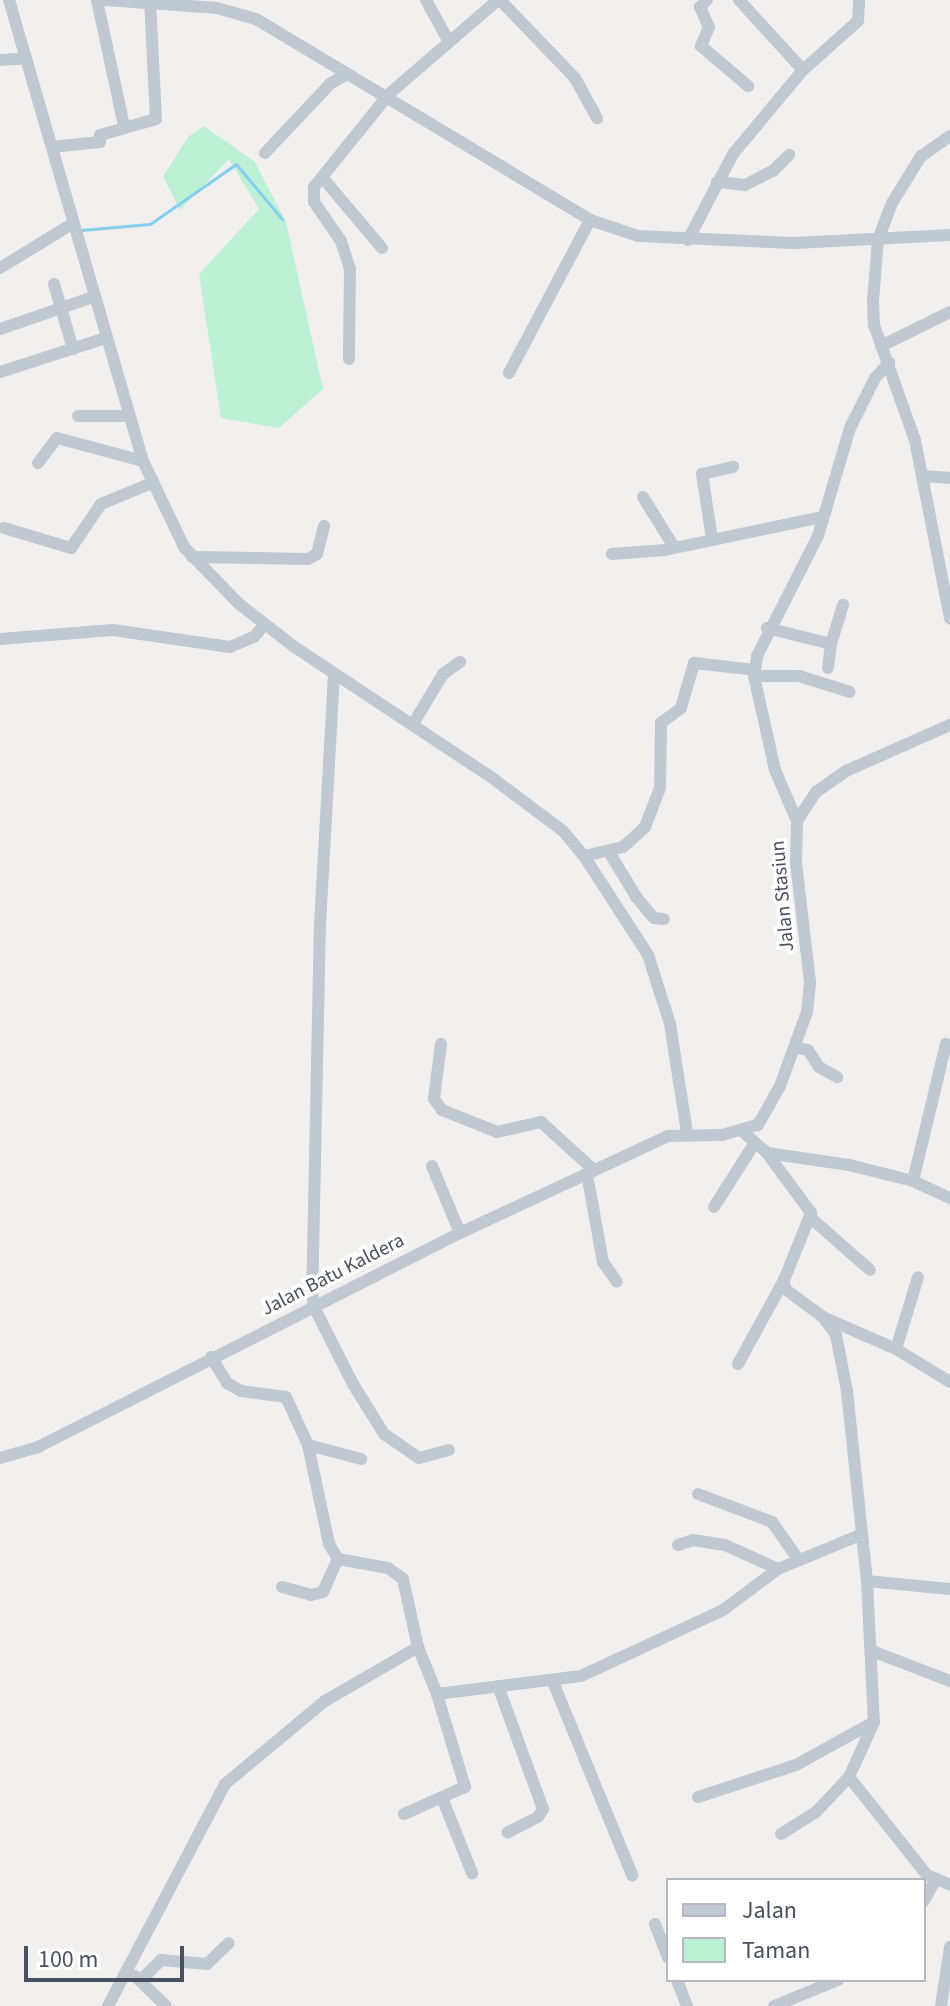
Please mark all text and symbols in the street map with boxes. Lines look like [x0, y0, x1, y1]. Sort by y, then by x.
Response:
street label: Jalan Stasiun [766, 839, 800, 953]
street label: Jalan Batu Kaldera [257, 1229, 409, 1321]
legend [666, 1878, 926, 1982]
text: Jalan [742, 1893, 797, 1928]
scale bar [28, 1930, 188, 1980]
text: Taman [742, 1933, 810, 1968]
text: 100 m [38, 1942, 98, 1977]

